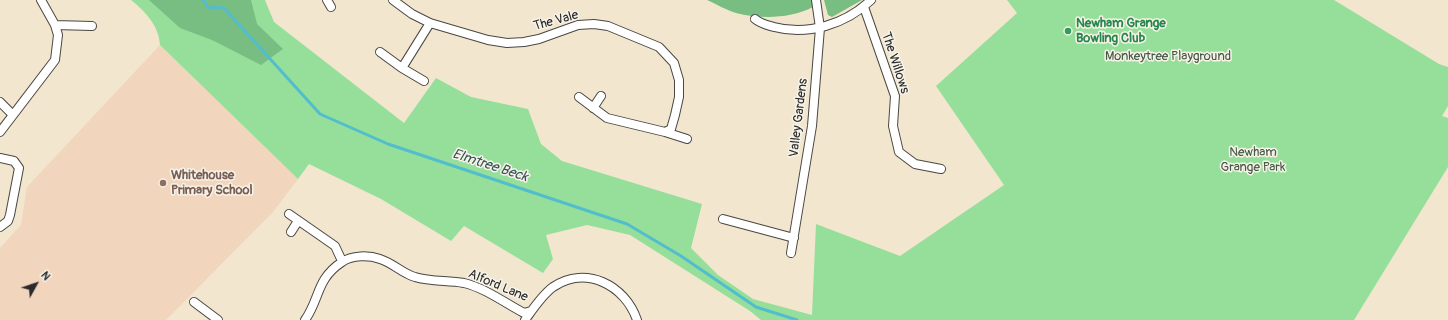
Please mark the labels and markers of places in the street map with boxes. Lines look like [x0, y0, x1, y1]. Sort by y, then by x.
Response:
place label: Newham Grange Bowling Club [1076, 16, 1166, 47]
marker: Newham Grange Bowling Club [1063, 26, 1073, 36]
place label: Whitehouse Primary School [171, 168, 252, 199]
marker: Whitehouse Primary School [158, 178, 168, 188]

